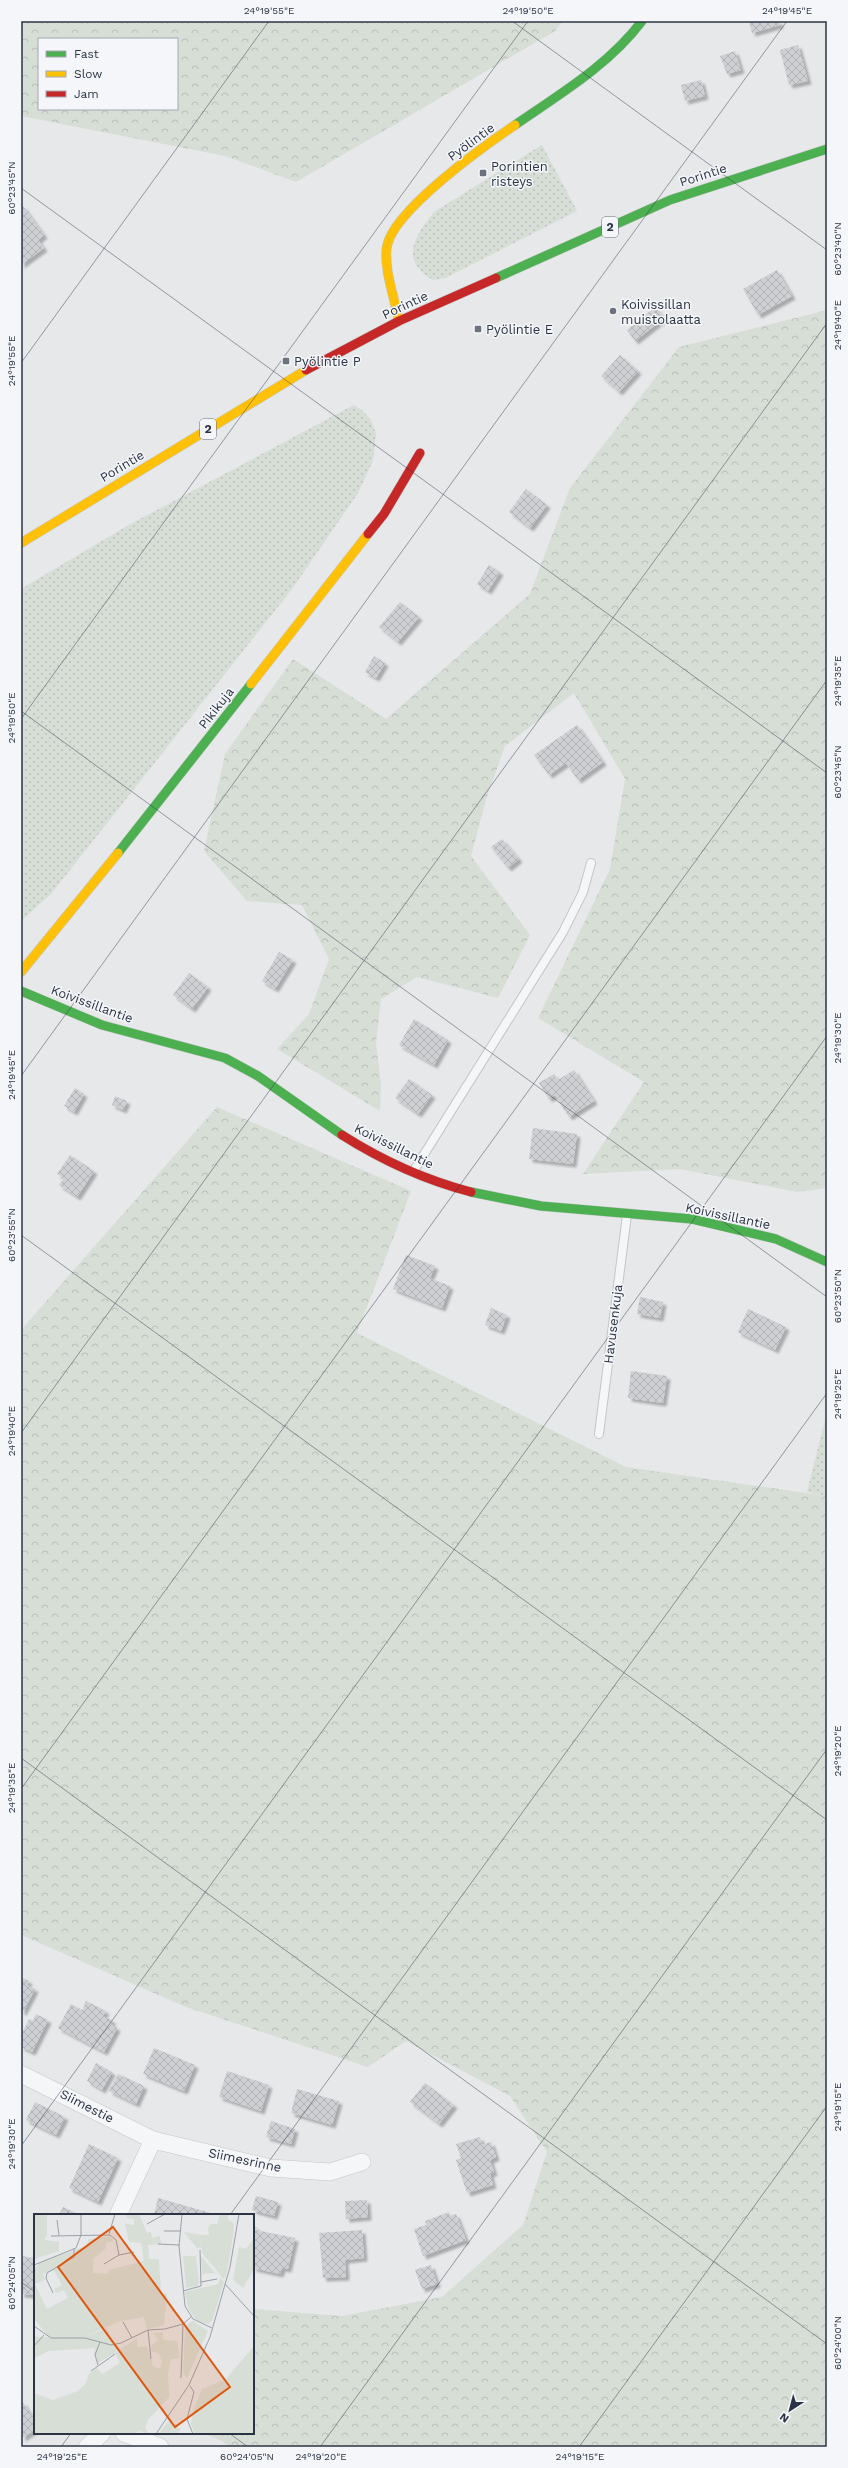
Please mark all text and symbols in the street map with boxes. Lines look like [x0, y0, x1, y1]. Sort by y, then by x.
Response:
text: 24°19'55"E [244, 5, 294, 16]
text: 24°19'50"E [502, 5, 554, 16]
text: 24°19'45"E [762, 5, 812, 16]
legend [38, 38, 178, 110]
text: Fast [74, 47, 99, 61]
text: Slow [74, 67, 102, 81]
text: Jam [74, 87, 99, 101]
street label: Pyölintie [445, 120, 497, 164]
place label: Porintien risteys [491, 159, 548, 189]
street label: Porintie [678, 160, 728, 190]
text: 60°23'45"N [6, 161, 17, 215]
marker: Porintien risteys [478, 168, 488, 178]
road number: 2 [602, 217, 618, 237]
text: 60°23'40"N [832, 222, 843, 276]
street label: Porintie [380, 288, 430, 322]
place label: Koivissillan muistolaatta [621, 297, 701, 327]
text: 24°19'40"E [832, 300, 843, 350]
marker: Koivissillan muistolaatta [608, 306, 618, 316]
place label: Pyölintie E [486, 322, 553, 337]
marker: Pyölintie E [473, 324, 483, 334]
text: 24°19'55"E [6, 336, 17, 386]
place label: Pyölintie P [294, 354, 361, 369]
marker: Pyölintie P [281, 356, 291, 366]
road number: 2 [200, 419, 216, 439]
street label: Porintie [97, 447, 147, 485]
text: 24°19'35"E [832, 656, 843, 706]
street label: Pikikuja [195, 684, 237, 732]
text: 24°19'50"E [6, 692, 17, 744]
text: 60°23'45"N [832, 745, 843, 799]
street label: Koivissillantie [49, 982, 135, 1026]
text: 24°19'30"E [832, 1012, 843, 1064]
text: 24°19'45"E [6, 1050, 17, 1100]
street label: Koivissillantie [352, 1120, 436, 1172]
street label: Koivissillantie [684, 1200, 772, 1232]
text: 60°23'55"N [6, 1208, 17, 1262]
text: 60°23'50"N [832, 1269, 843, 1323]
street label: Havusenkuja [601, 1283, 625, 1365]
text: 24°19'25"E [832, 1369, 843, 1419]
text: 24°19'40"E [6, 1406, 17, 1456]
text: 24°19'20"E [832, 1725, 843, 1777]
text: 24°19'35"E [6, 1763, 17, 1813]
text: 24°19'15"E [832, 2083, 843, 2131]
street label: Siimestie [58, 2086, 116, 2126]
text: 24°19'30"E [6, 2118, 17, 2170]
street label: Siimesrinne [207, 2145, 283, 2175]
inset map [34, 2214, 254, 2434]
text: 60°24'05"N [6, 2256, 17, 2310]
text: 60°24'00"N [832, 2316, 843, 2370]
north arrow [770, 2390, 810, 2430]
text: N [777, 2410, 792, 2425]
text: 24°19'25"E [37, 2451, 87, 2462]
text: 60°24'05"N [220, 2451, 274, 2462]
text: 24°19'20"E [295, 2451, 347, 2462]
text: 24°19'15"E [556, 2451, 604, 2462]

